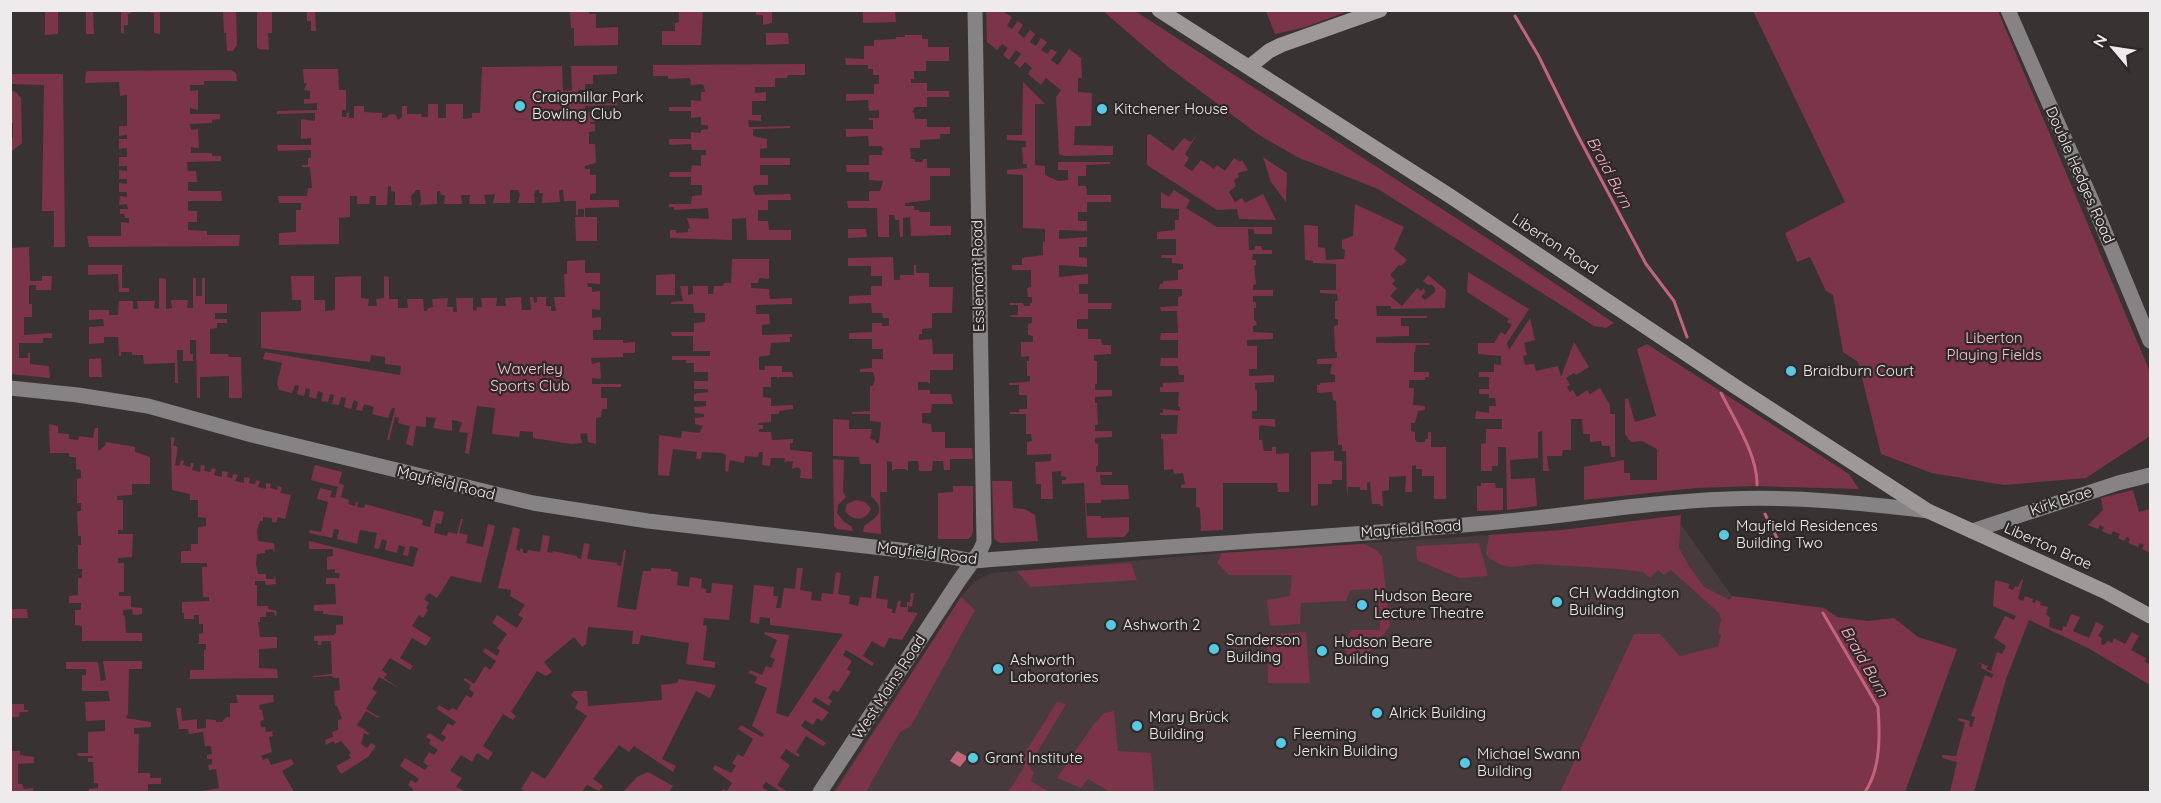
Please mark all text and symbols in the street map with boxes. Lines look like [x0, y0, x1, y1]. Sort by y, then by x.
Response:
north arrow [2083, 18, 2143, 78]
text: N [2088, 31, 2111, 51]
place label: Craigmillar Park Bowling Club [532, 87, 644, 123]
marker: Craigmillar Park Bowling Club [513, 99, 527, 113]
place label: Kitchener House [1114, 99, 1228, 118]
marker: Kitchener House [1095, 102, 1109, 116]
street label: Double Hedges Road [2042, 103, 2119, 246]
water label: Braid Burn [1583, 133, 1638, 212]
street label: Liberton Road [1509, 209, 1602, 278]
street label: Esslemont Road [967, 220, 988, 332]
park label: Liberton Playing Fields [1947, 328, 2041, 364]
park label: Waverley Sports Club [490, 359, 570, 395]
place label: Braidburn Court [1803, 361, 1914, 380]
marker: Braidburn Court [1784, 364, 1798, 378]
street label: Mayfield Road [395, 461, 497, 504]
street label: Kirk Brae [2027, 482, 2094, 519]
street label: Mayfield Road [1360, 516, 1462, 541]
place label: Mayfield Residences Building Two [1736, 516, 1878, 552]
street label: Liberton Brae [2001, 518, 2095, 573]
marker: Mayfield Residences Building Two [1717, 528, 1731, 542]
street label: Mayfield Road [876, 537, 978, 568]
place label: CH Waddington Building [1569, 583, 1679, 619]
place label: Hudson Beare Lecture Theatre [1374, 586, 1484, 622]
marker: CH Waddington Building [1550, 595, 1564, 609]
marker: Hudson Beare Lecture Theatre [1355, 598, 1369, 612]
place label: Ashworth 2 [1123, 615, 1200, 634]
marker: Ashworth 2 [1104, 618, 1118, 632]
water label: Braid Burn [1837, 622, 1894, 701]
place label: Sanderson Building [1226, 630, 1300, 666]
street label: West Mains Road [848, 631, 929, 743]
place label: Hudson Beare Building [1334, 632, 1433, 668]
marker: Sanderson Building [1207, 642, 1221, 656]
marker: Hudson Beare Building [1315, 644, 1329, 658]
place label: Ashworth Laboratories [1010, 650, 1098, 686]
marker: Ashworth Laboratories [991, 662, 1005, 676]
place label: Alrick Building [1389, 703, 1486, 722]
marker: Alrick Building [1370, 706, 1384, 720]
place label: Mary Brück Building [1149, 707, 1229, 743]
marker: Mary Brück Building [1130, 719, 1144, 733]
place label: Fleeming Jenkin Building [1293, 724, 1398, 760]
marker: Fleeming Jenkin Building [1274, 736, 1288, 750]
place label: Michael Swann Building [1477, 744, 1580, 780]
place label: Grant Institute [985, 748, 1083, 767]
marker: Grant Institute [966, 751, 980, 765]
marker: Michael Swann Building [1458, 756, 1472, 770]

